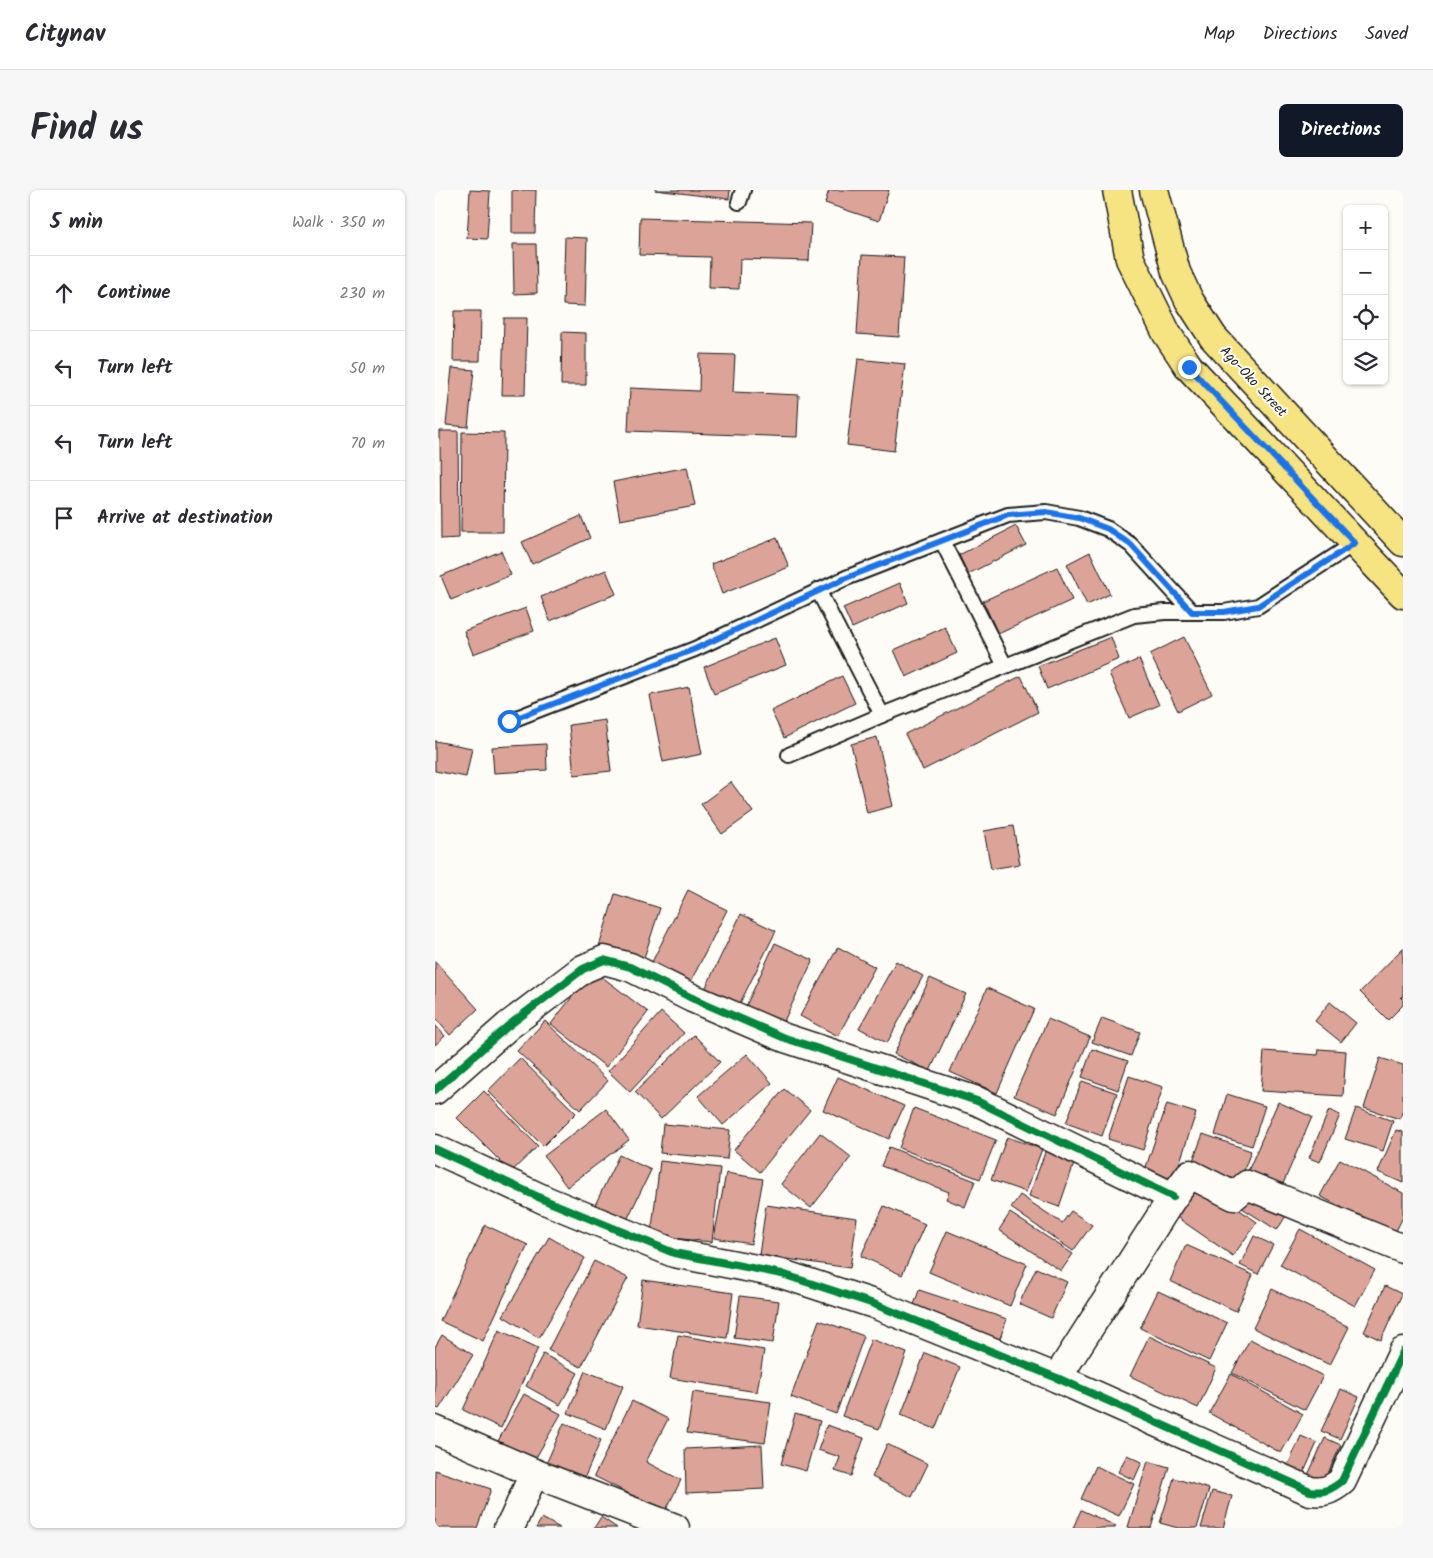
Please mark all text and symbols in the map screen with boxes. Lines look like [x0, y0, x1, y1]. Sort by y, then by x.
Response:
text: Citynav [25, 15, 105, 54]
text: Map [1203, 20, 1235, 49]
text: Directions [1263, 20, 1337, 49]
text: Saved [1365, 20, 1408, 49]
text: Find us [30, 102, 143, 158]
button: Directions [1279, 104, 1403, 157]
map controls [1343, 205, 1388, 385]
button: + [1343, 205, 1388, 250]
text: 5 min [50, 206, 103, 239]
text: Walk · 350 m [292, 210, 385, 235]
button: − [1343, 250, 1388, 295]
text: Continue [97, 278, 170, 308]
icon: ahead [50, 279, 78, 307]
text: 230 m [339, 281, 385, 306]
button: locate [1343, 295, 1388, 340]
button: layers [1343, 340, 1388, 385]
street label: Ago-Oko Street [1214, 341, 1293, 423]
text: Turn left [97, 353, 172, 383]
icon: left [50, 354, 78, 382]
text: 50 m [349, 356, 385, 381]
route end [1178, 356, 1201, 379]
text: Turn left [97, 428, 172, 458]
icon: left [50, 429, 78, 457]
text: 70 m [350, 431, 385, 456]
text: Arrive at destination [97, 503, 273, 533]
icon: arrive [50, 504, 78, 532]
route start [498, 710, 521, 733]

